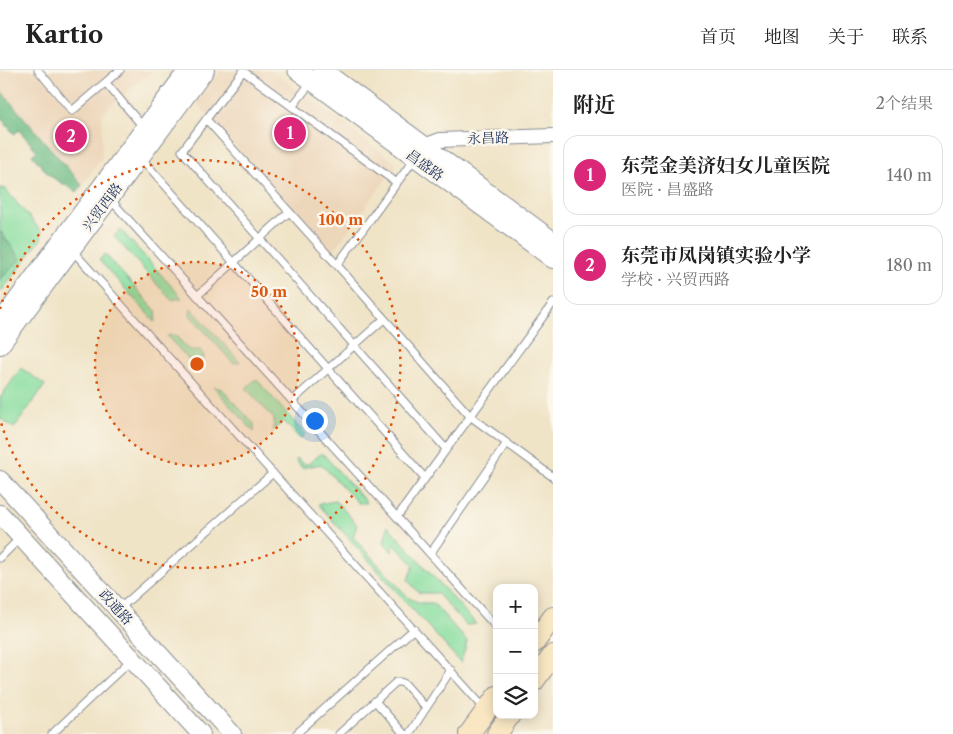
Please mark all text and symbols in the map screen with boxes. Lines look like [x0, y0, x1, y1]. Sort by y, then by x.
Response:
text: Kartio [25, 20, 103, 49]
text: 首页 [700, 26, 736, 48]
text: 地图 [764, 26, 800, 48]
text: 关于 [828, 26, 864, 48]
text: 联系 [892, 26, 928, 48]
text: 附近 [573, 92, 615, 117]
text: 2个结果 [876, 93, 933, 113]
pin: 1 [274, 114, 306, 152]
pin: 2 [55, 117, 87, 155]
street label: 永昌路 [467, 128, 509, 148]
street label: 昌盛路 [403, 145, 447, 185]
text: 东莞金美济妇女儿童医院 [621, 154, 830, 177]
text: 1 [586, 165, 594, 185]
text: 140 m [887, 165, 932, 185]
street label: 兴贸西路 [78, 179, 126, 235]
text: 医院 · 昌盛路 [621, 179, 714, 199]
text: 100 m [319, 210, 363, 229]
text: 东莞市凤岗镇实验小学 [621, 244, 811, 267]
text: 2 [585, 255, 595, 275]
text: 180 m [886, 255, 932, 275]
text: 学校 · 兴贸西路 [621, 269, 730, 289]
text: 50 m [251, 282, 287, 301]
centre of rings [188, 355, 206, 373]
your location [302, 408, 328, 434]
map controls [493, 584, 538, 719]
button: + [493, 584, 538, 629]
street label: 政通路 [95, 585, 137, 629]
button: − [493, 629, 538, 674]
button: layers [493, 674, 538, 719]

